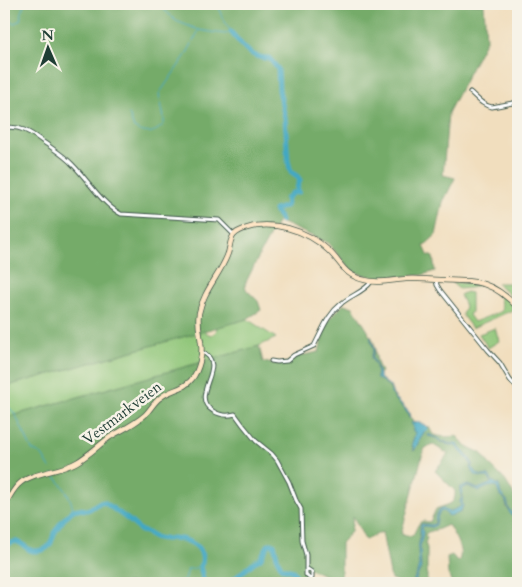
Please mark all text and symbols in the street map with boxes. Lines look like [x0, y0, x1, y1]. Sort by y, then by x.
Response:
north arrow [22, 22, 72, 72]
text: N [41, 26, 54, 45]
street label: Vestmarkveien [78, 376, 166, 449]

